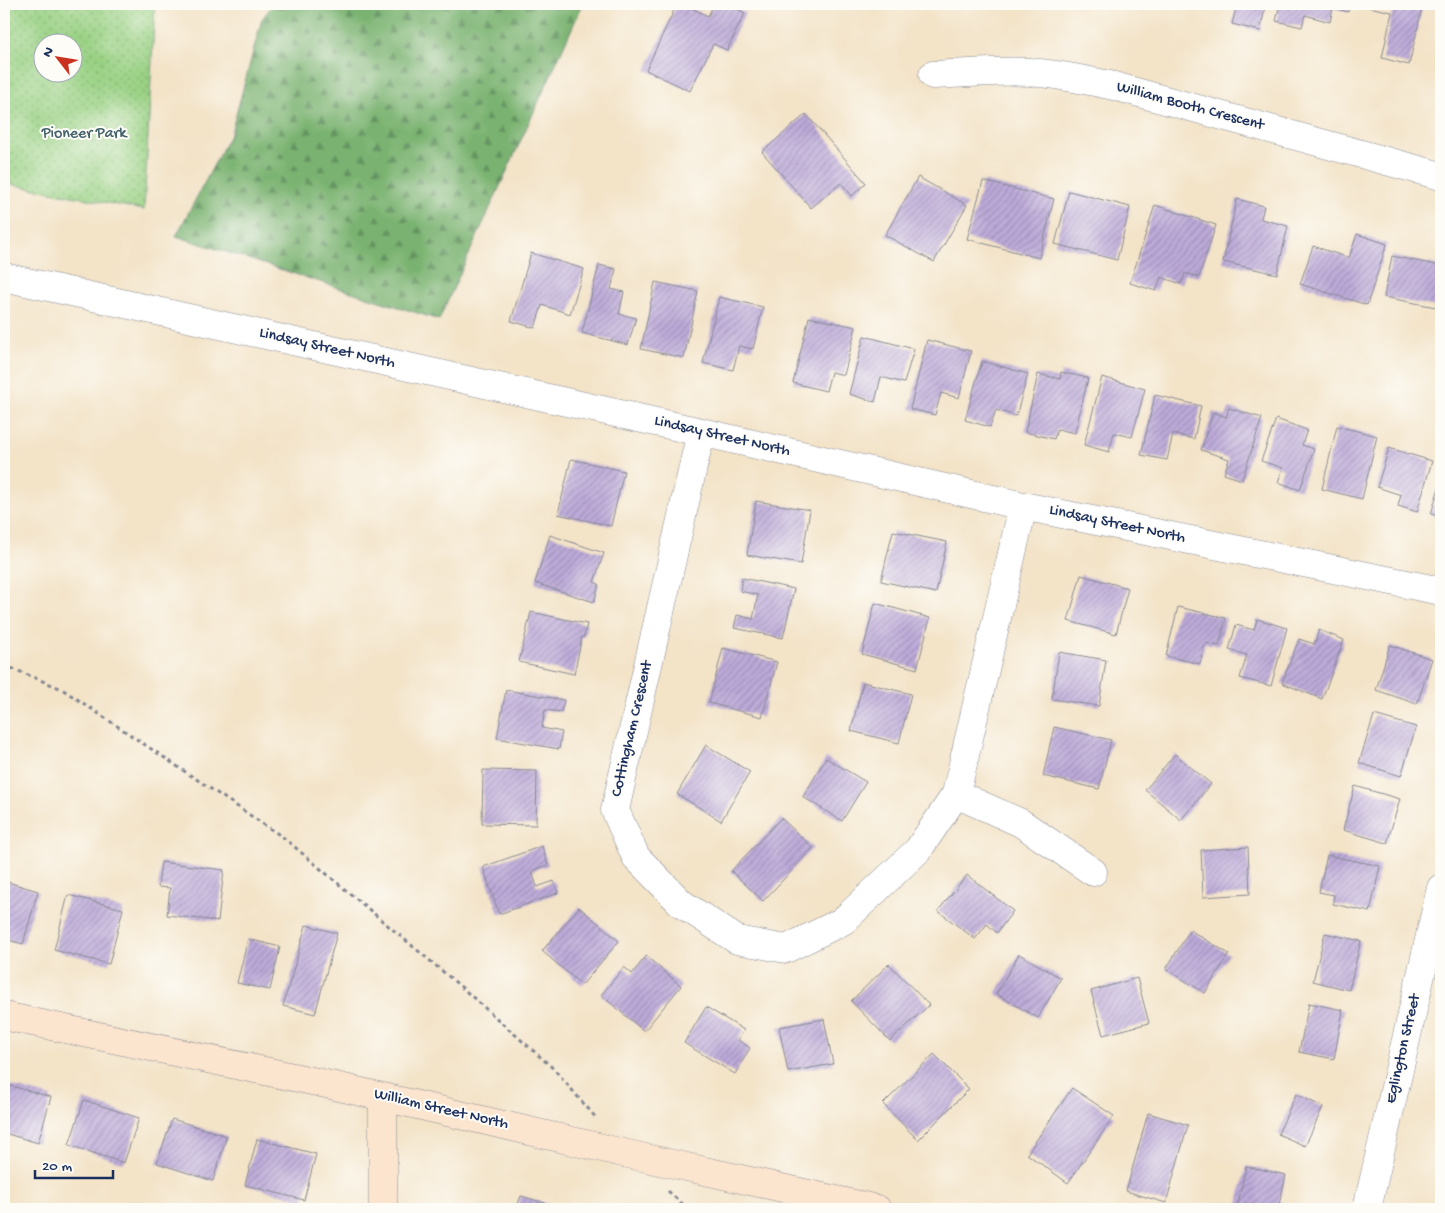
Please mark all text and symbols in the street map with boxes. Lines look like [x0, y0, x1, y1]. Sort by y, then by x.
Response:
north arrow [32, 32, 82, 82]
text: N [39, 44, 59, 61]
street label: William Booth Crescent [1114, 78, 1267, 136]
park label: Pioneer Park [41, 125, 128, 144]
street label: Lindsay Street North [257, 324, 397, 374]
street label: Lindsay Street North [652, 412, 792, 462]
street label: Lindsay Street North [1047, 501, 1187, 549]
street label: Cottingham Crescent [608, 658, 658, 799]
street label: Eglington Street [1382, 991, 1426, 1106]
street label: William Street North [372, 1085, 511, 1135]
scale bar [35, 1148, 112, 1180]
text: 20 m [42, 1158, 72, 1176]

